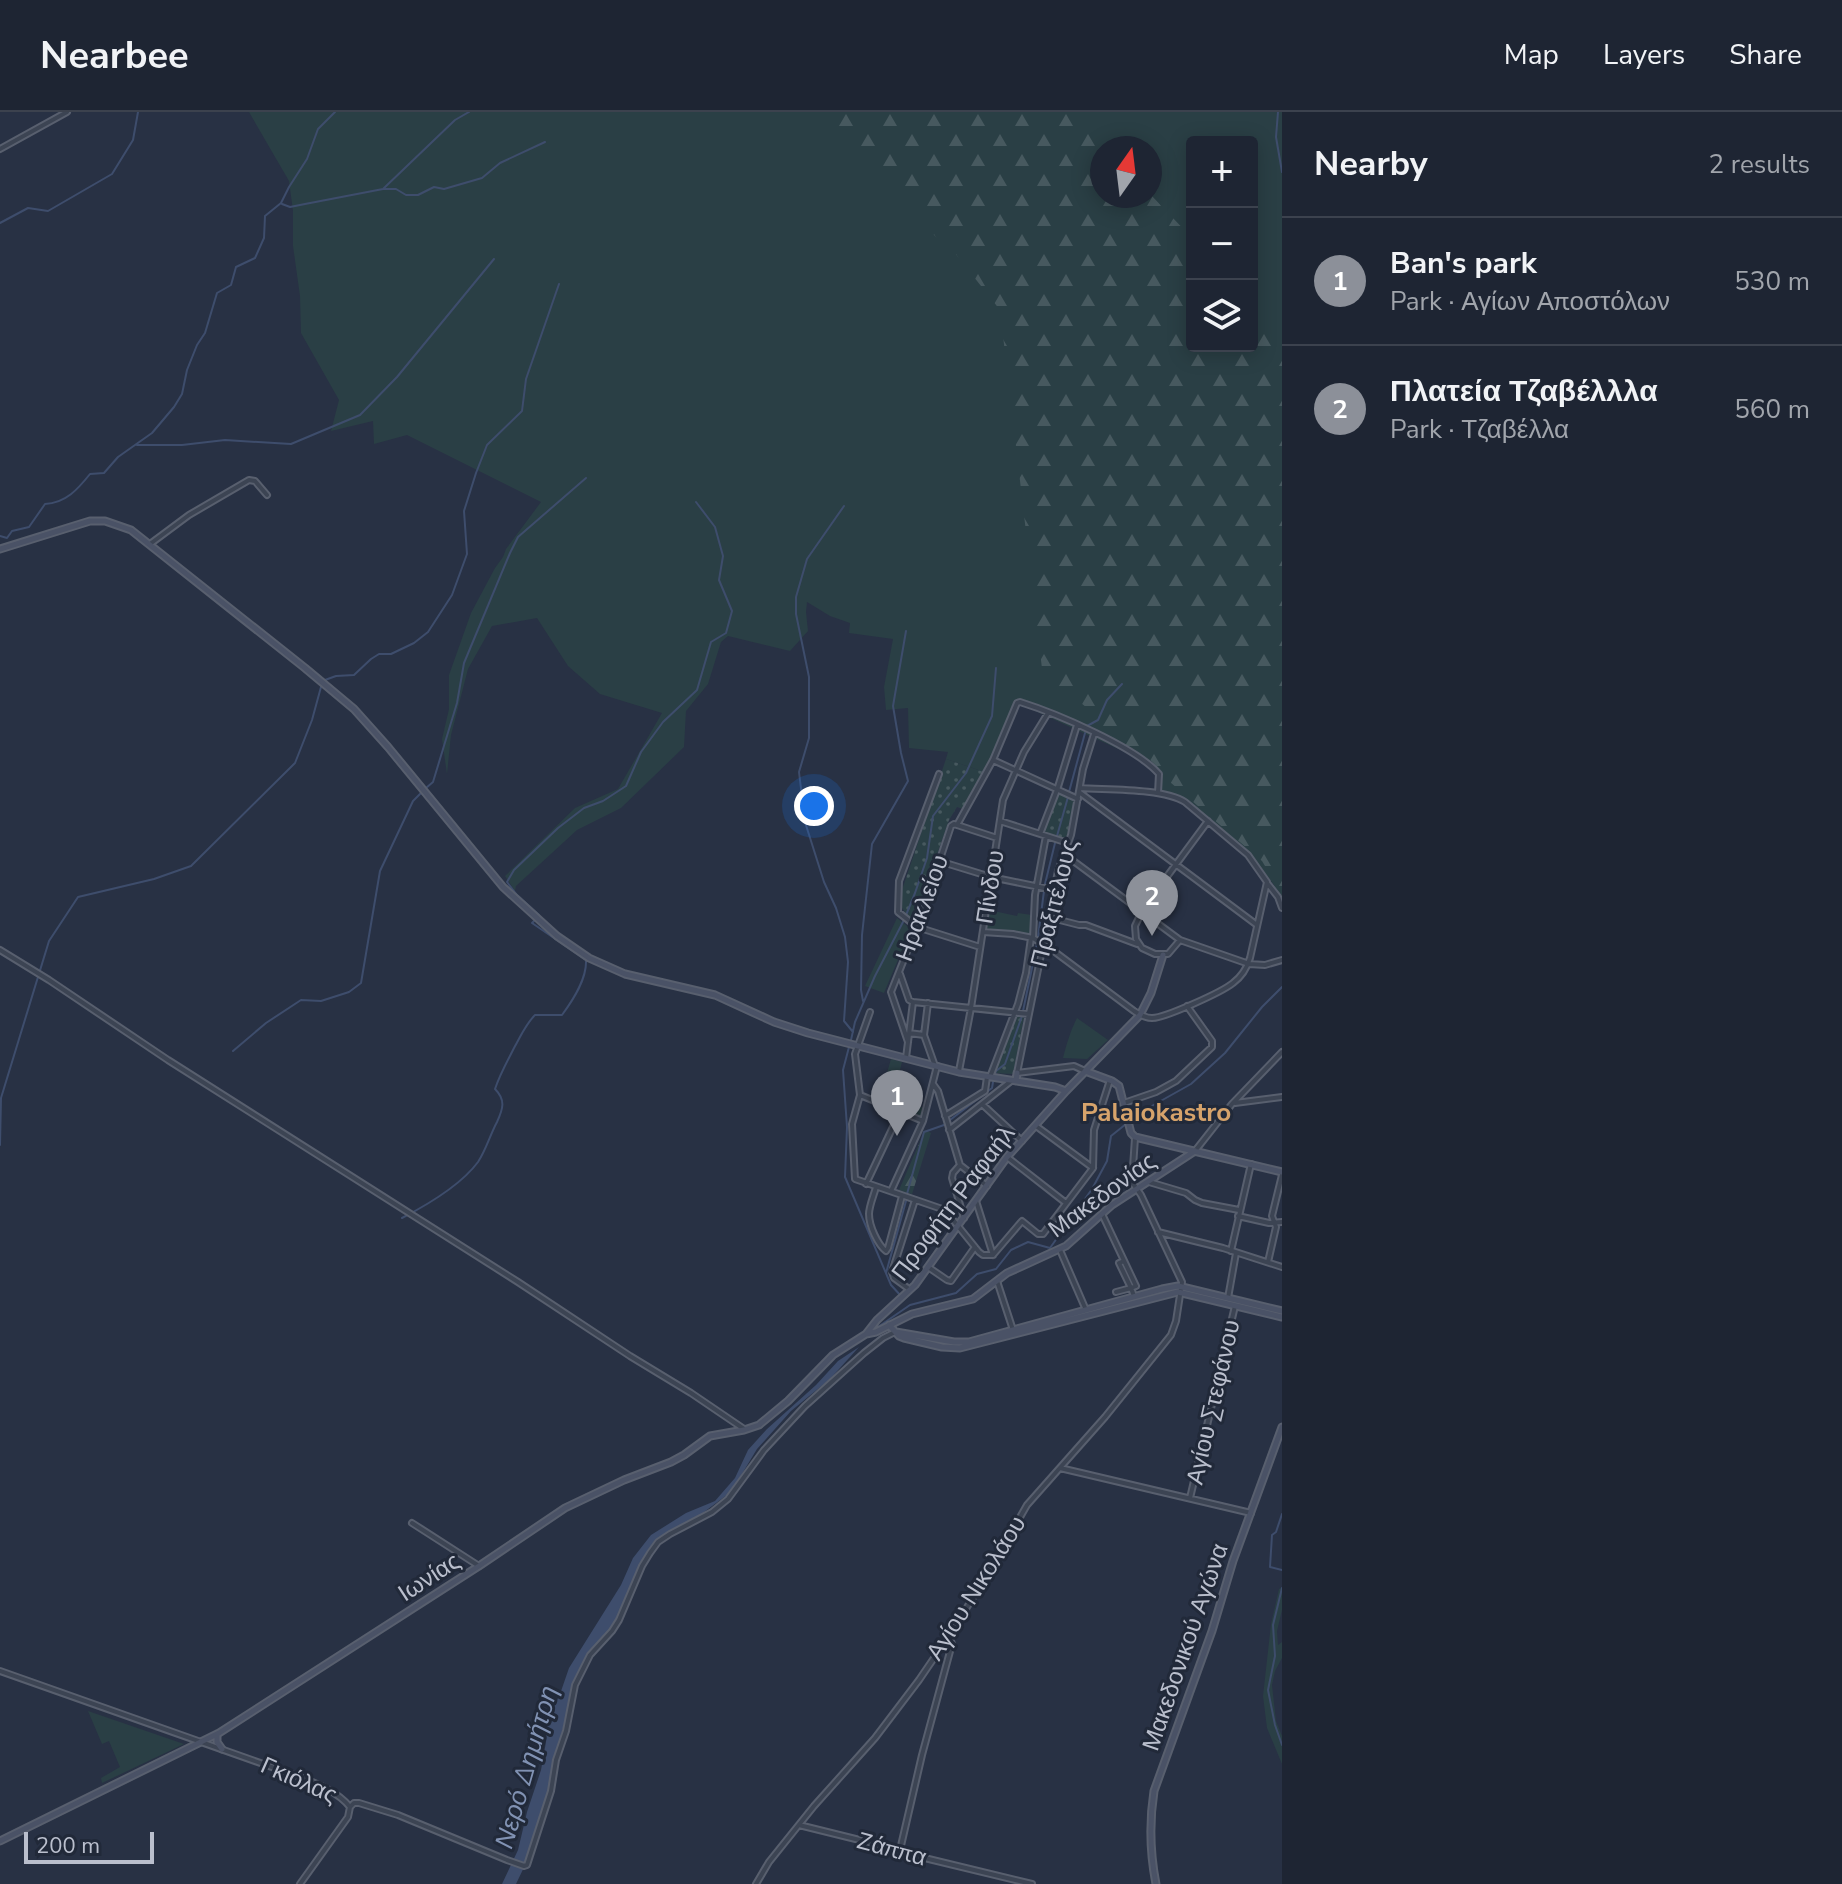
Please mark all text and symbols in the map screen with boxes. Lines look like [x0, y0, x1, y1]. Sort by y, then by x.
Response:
text: Nearbee [40, 30, 189, 81]
text: Map [1504, 36, 1559, 74]
text: Layers [1603, 36, 1685, 74]
text: Share [1729, 36, 1802, 74]
north arrow [1090, 136, 1162, 208]
map controls [1186, 136, 1258, 352]
button: + [1186, 136, 1258, 208]
text: Nearby [1314, 141, 1428, 187]
text: 2 results [1709, 147, 1810, 182]
button: − [1186, 208, 1258, 280]
text: Ban's park [1390, 243, 1537, 284]
text: 1 [1332, 264, 1348, 299]
text: 530 m [1734, 264, 1810, 299]
button: layers [1186, 280, 1258, 352]
text: Park · Αγίων Αποστόλων [1390, 284, 1670, 319]
text: Πλατεία Τζαβέλλλα [1390, 371, 1658, 412]
text: 2 [1332, 392, 1348, 427]
text: 560 m [1734, 392, 1810, 427]
text: Park · Τζαβέλλα [1390, 412, 1569, 447]
your location [794, 786, 834, 826]
street label: Πραξιτέλους [1023, 836, 1085, 970]
street label: Πίνδου [968, 848, 1012, 926]
street label: Ηρακλείου [888, 850, 956, 966]
pin: 2 [1126, 870, 1178, 936]
pin: 1 [871, 1070, 923, 1136]
district label: Palaiokastro [1081, 1095, 1231, 1130]
street label: Προφήτη Ραφαήλ [884, 1119, 1022, 1287]
street label: Μακεδονίας [1042, 1145, 1162, 1245]
street label: Αγίου Στεφάνου [1179, 1317, 1247, 1487]
street label: Αγίου Νικολάου [919, 1510, 1033, 1666]
street label: Μακεδονικού Αγώνα [1135, 1539, 1236, 1755]
street label: Ιωνίας [392, 1545, 466, 1609]
water label: Νερό Δημήτρη [487, 1682, 566, 1853]
street label: Γκιόλας [256, 1749, 342, 1811]
street label: Ζάππα [854, 1824, 930, 1874]
scale bar [24, 1828, 154, 1864]
text: 200 m [36, 1831, 100, 1861]

